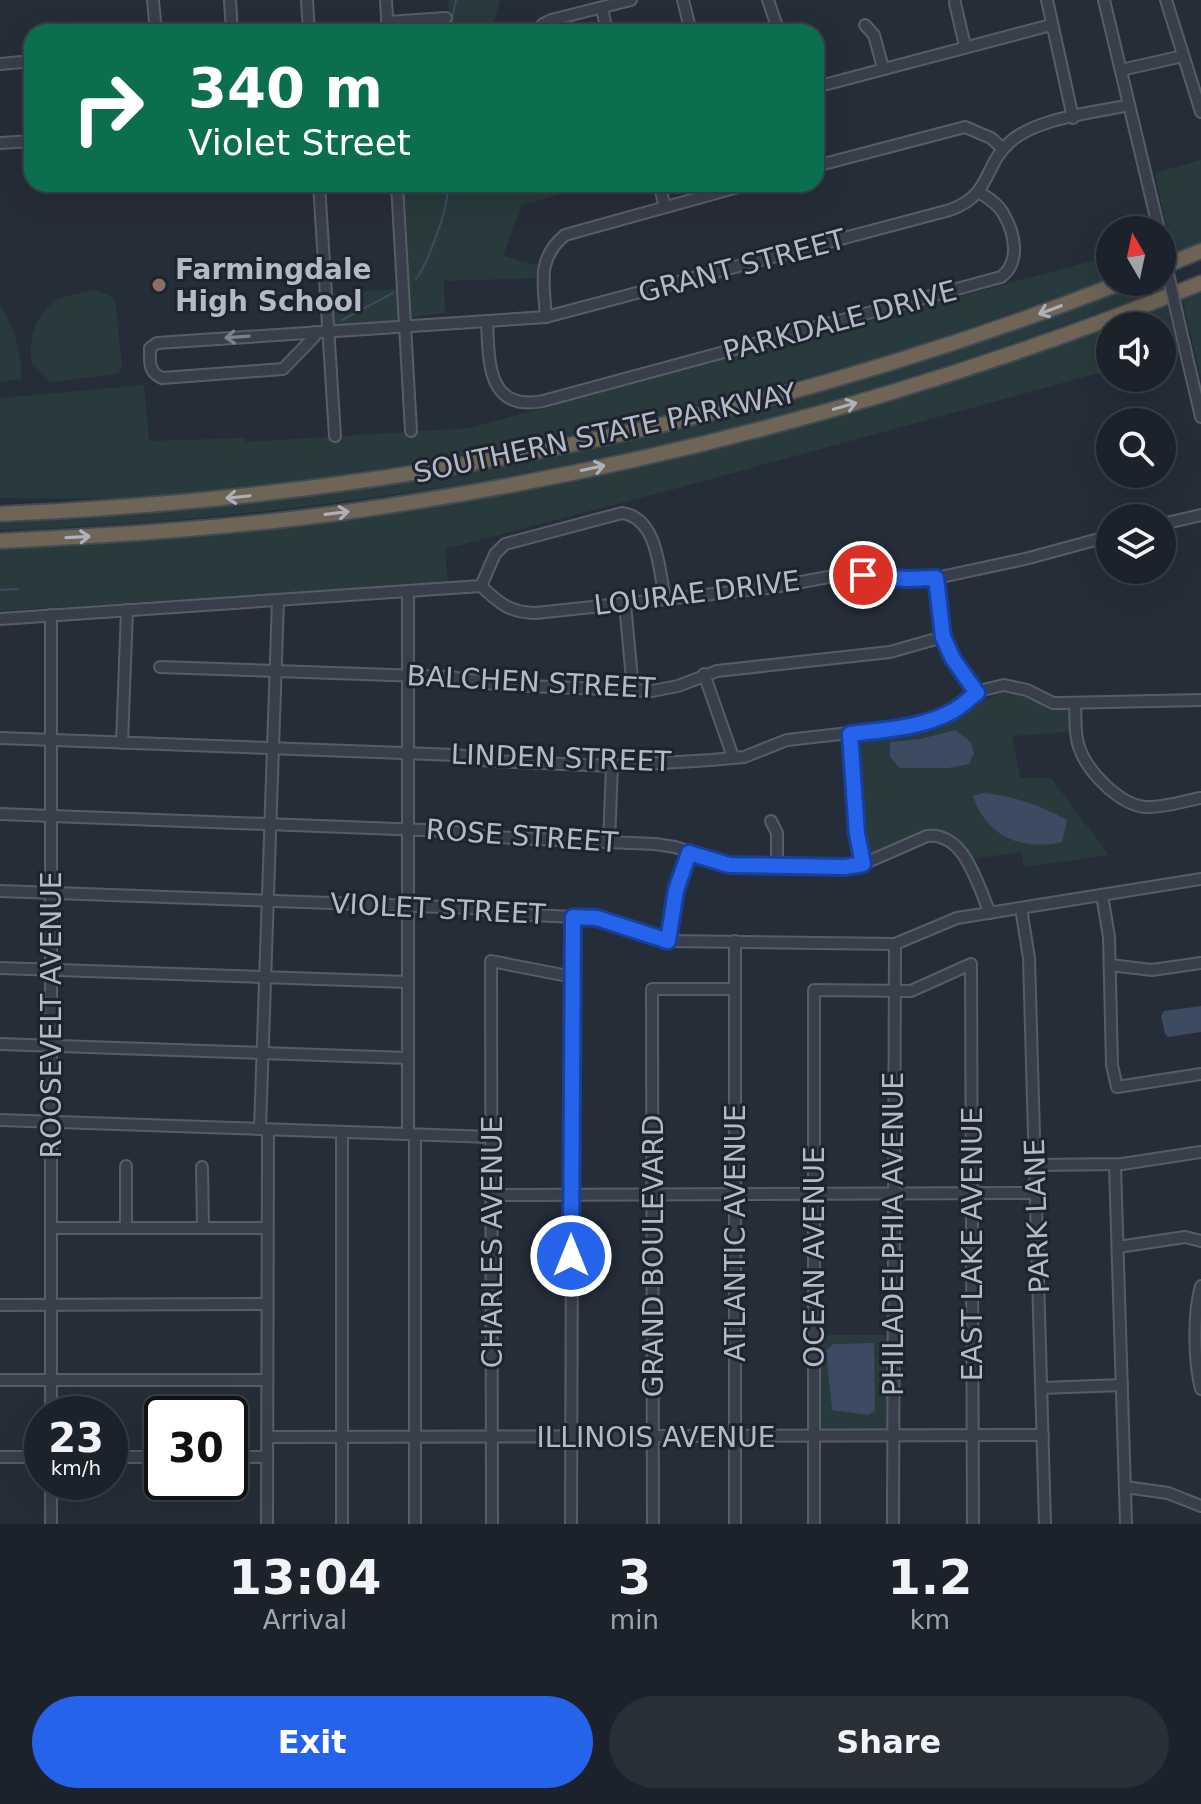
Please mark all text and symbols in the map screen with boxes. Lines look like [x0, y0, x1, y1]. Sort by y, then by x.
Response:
text: 340 m [188, 55, 383, 120]
icon: right [56, 56, 160, 160]
text: Violet Street [188, 122, 411, 163]
north arrow [1096, 216, 1176, 296]
map controls [1096, 216, 1176, 584]
street label: GRANT STREET [635, 222, 850, 309]
place label: Farmingdale High School [175, 253, 371, 318]
street label: PARKDALE DRIVE [720, 274, 960, 368]
marker: Farmingdale High School [150, 276, 168, 294]
one-way arrow [1038, 304, 1063, 318]
button: sound [1096, 312, 1176, 392]
one-way arrow [224, 330, 251, 345]
street label: SOUTHERN STATE PARKWAY [411, 376, 800, 490]
one-way arrow [832, 398, 858, 413]
button: search [1096, 408, 1176, 488]
one-way arrow [579, 460, 605, 475]
one-way arrow [225, 490, 252, 505]
button: layers [1096, 504, 1176, 584]
one-way arrow [324, 505, 349, 520]
one-way arrow [64, 529, 91, 544]
pin [829, 541, 897, 609]
icon: arrive [841, 553, 885, 597]
street label: LOURAE DRIVE [592, 564, 802, 622]
street label: BALCHEN STREET [406, 659, 657, 705]
street label: LINDEN STREET [450, 738, 673, 778]
street label: ROSE STREET [425, 813, 620, 859]
street label: ROOSEVELT AVENUE [35, 872, 68, 1158]
street label: VIOLET STREET [329, 887, 547, 931]
street label: PHILADELPHIA AVENUE [877, 1072, 910, 1396]
street label: ATLANTIC AVENUE [719, 1104, 752, 1362]
street label: EAST LAKE AVENUE [956, 1107, 989, 1381]
street label: GRAND BOULEVARD [637, 1115, 670, 1397]
street label: CHARLES AVENUE [476, 1116, 509, 1368]
street label: PARK LANE [1018, 1138, 1056, 1294]
street label: OCEAN AVENUE [798, 1146, 831, 1368]
position arrow [529, 1214, 613, 1298]
speed limit sign: 30 [144, 1396, 248, 1500]
text: 23 [48, 1415, 104, 1461]
street label: ILLINOIS AVENUE [537, 1421, 775, 1454]
text: km/h [51, 1456, 101, 1480]
text: 13:04 [229, 1549, 381, 1605]
text: 3 [618, 1549, 651, 1605]
text: 1.2 [887, 1549, 972, 1605]
text: Arrival [263, 1605, 347, 1635]
text: min [610, 1605, 659, 1635]
text: km [910, 1605, 950, 1635]
button: Exit [32, 1696, 593, 1788]
button: Share [609, 1696, 1169, 1788]

